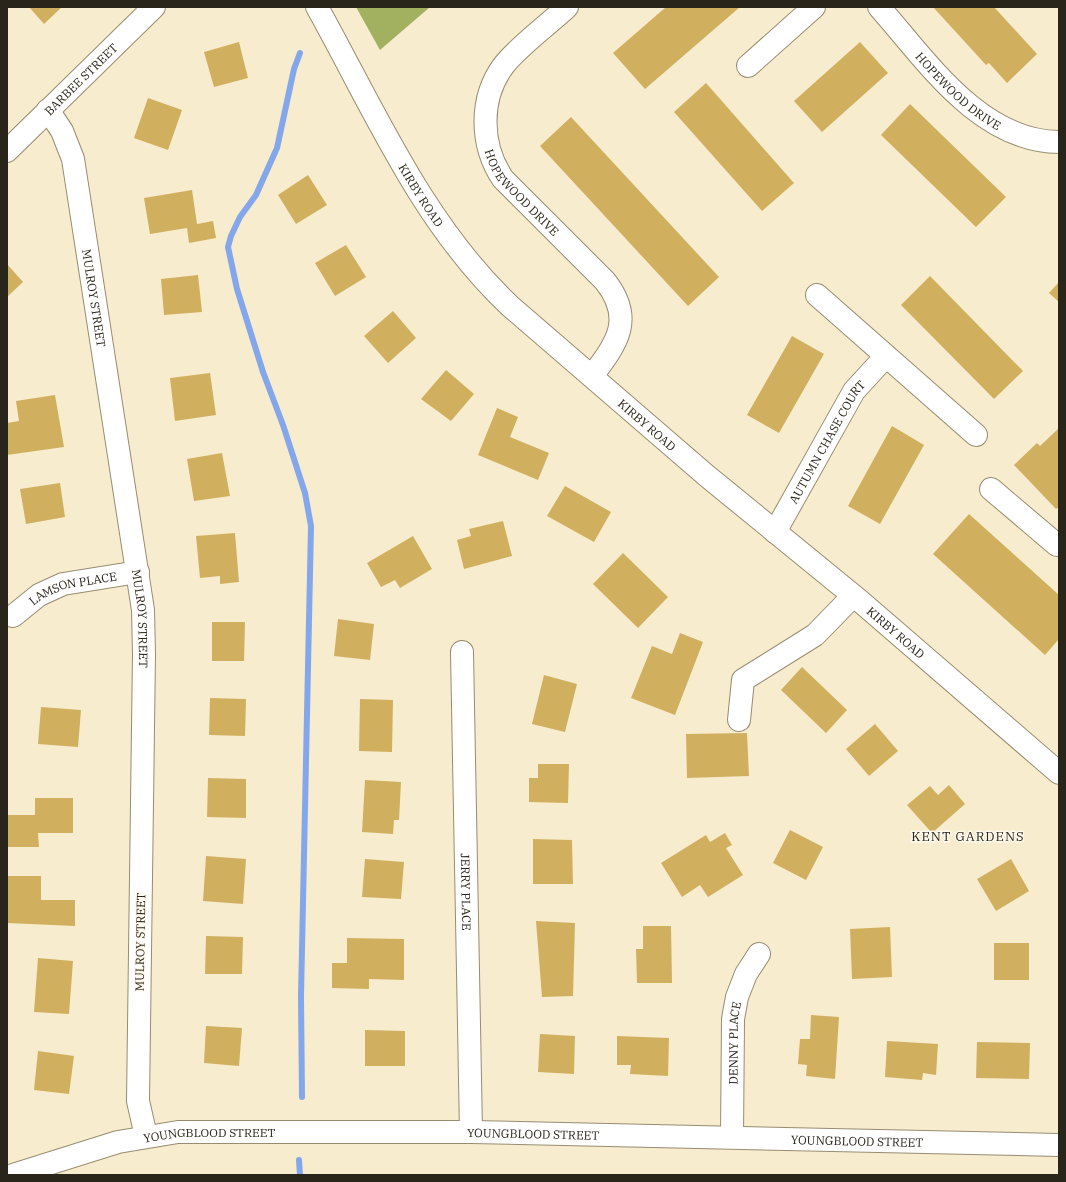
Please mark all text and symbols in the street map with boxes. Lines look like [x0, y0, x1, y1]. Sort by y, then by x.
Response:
street label: BARBEE STREET [41, 40, 120, 118]
street label: HOPEWOOD DRIVE [913, 49, 1004, 133]
street label: HOPEWOOD DRIVE [482, 147, 563, 239]
street label: KIRBY ROAD [396, 161, 447, 229]
street label: MULROY STREET [80, 248, 110, 348]
street label: AUTUMN CHASE COURT [785, 377, 868, 506]
street label: KIRBY ROAD [615, 395, 679, 454]
street label: LAMSON PLACE [25, 568, 118, 608]
street label: MULROY STREET [129, 568, 152, 668]
street label: KIRBY ROAD [864, 603, 928, 661]
district label: KENT GARDENS [911, 828, 1025, 845]
street label: JERRY PLACE [458, 853, 475, 931]
street label: MULROY STREET [132, 892, 148, 992]
street label: DENNY PLACE [725, 1000, 744, 1085]
street label: YOUNGBLOOD STREET [142, 1125, 275, 1145]
street label: YOUNGBLOOD STREET [467, 1125, 600, 1142]
street label: YOUNGBLOOD STREET [791, 1132, 923, 1149]

